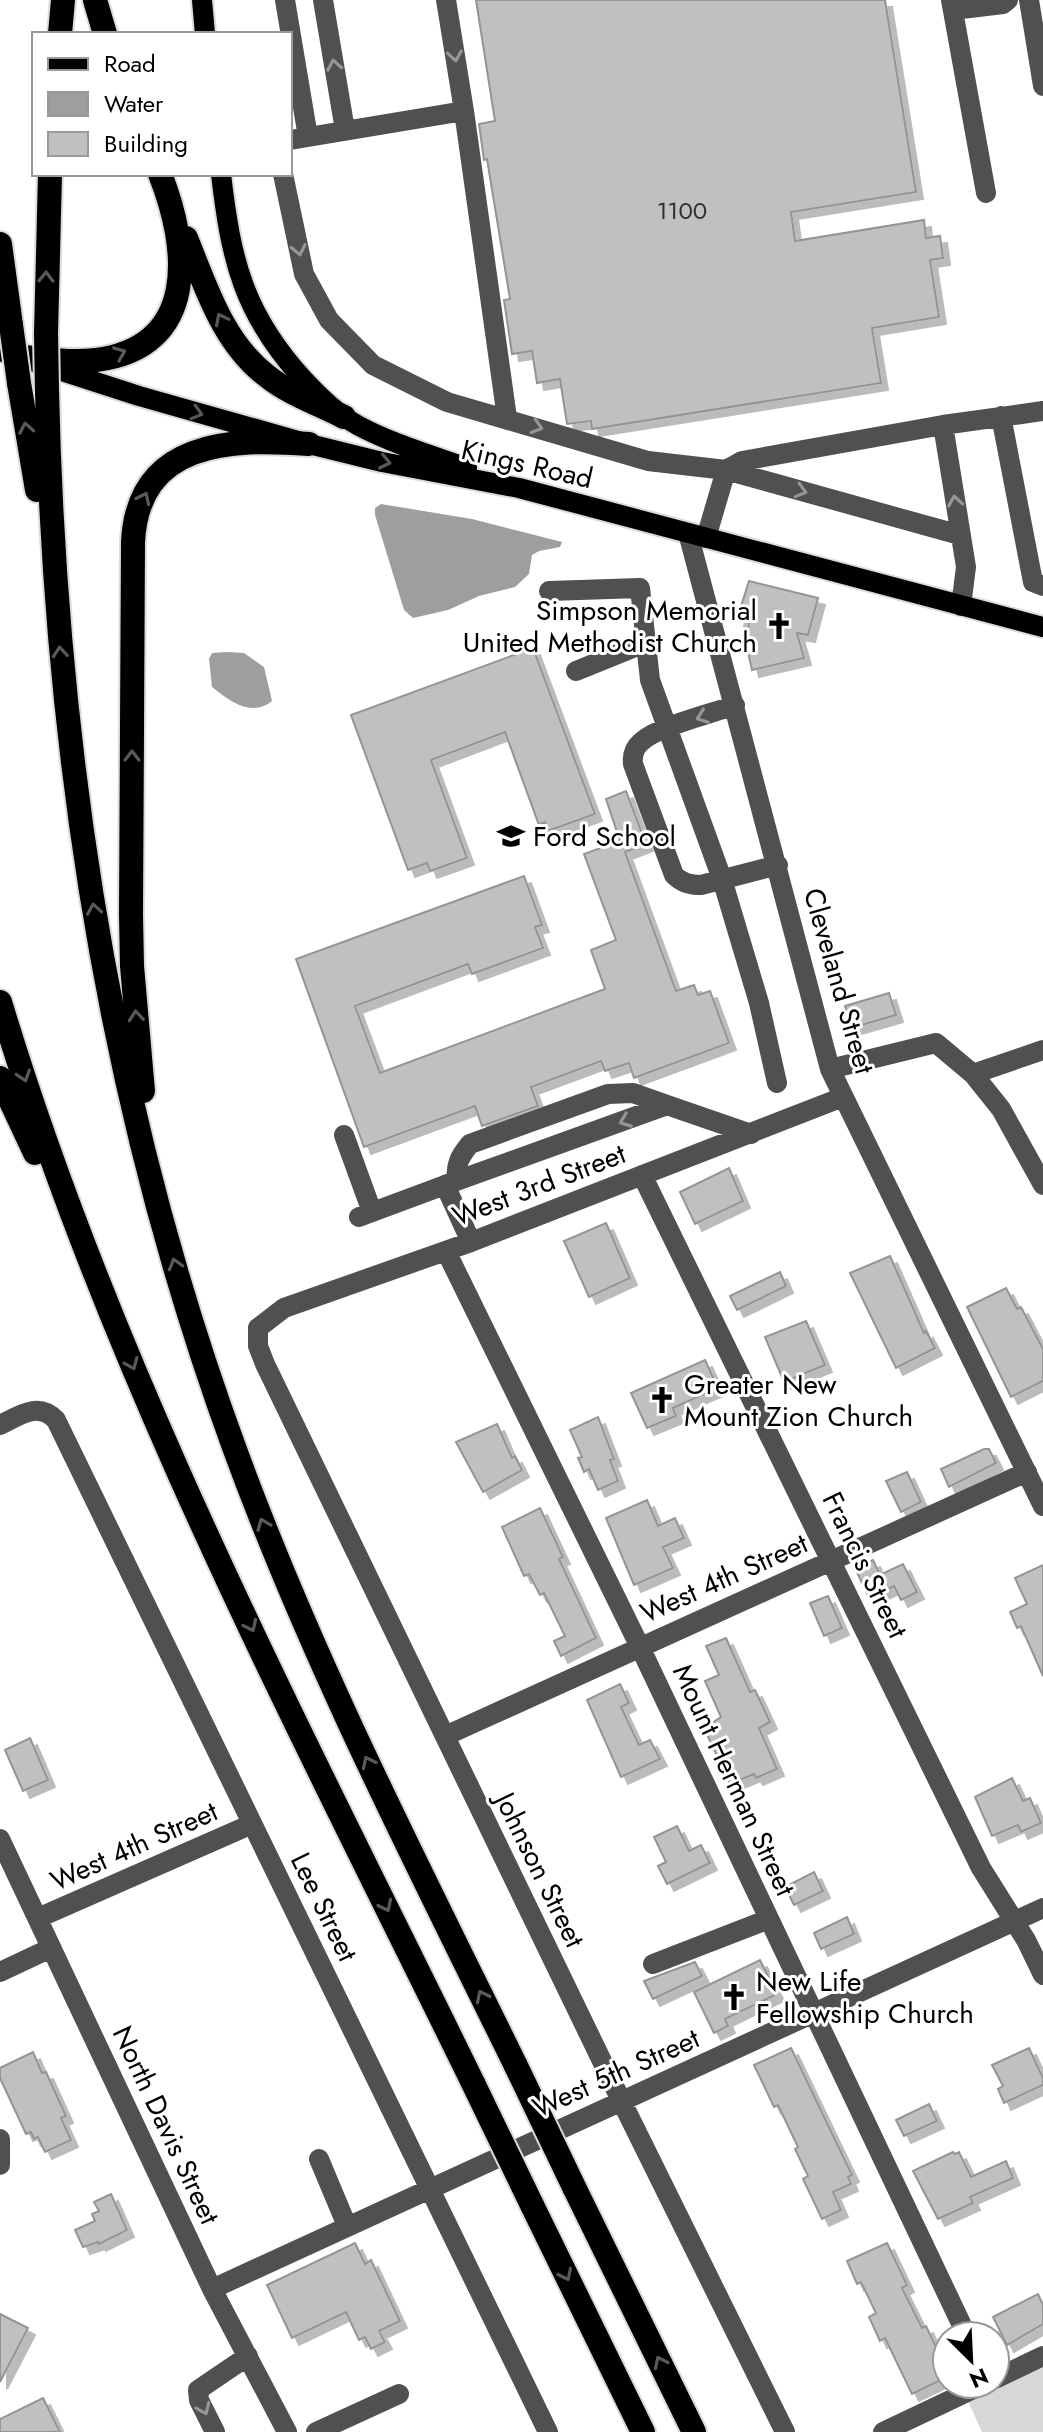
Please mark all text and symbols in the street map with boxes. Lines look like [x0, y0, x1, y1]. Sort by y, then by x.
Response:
legend [32, 32, 292, 176]
text: Road [104, 46, 156, 81]
one-way arrow [445, 49, 462, 62]
one-way arrow [326, 58, 343, 72]
text: Water [104, 86, 164, 121]
text: Building [104, 126, 188, 161]
house number: 1100 [657, 193, 707, 228]
one-way arrow [290, 243, 307, 257]
one-way arrow [37, 270, 55, 283]
one-way arrow [215, 312, 230, 327]
one-way arrow [112, 346, 126, 363]
one-way arrow [190, 403, 204, 420]
one-way arrow [530, 418, 544, 434]
one-way arrow [18, 421, 35, 435]
street label: Kings Road [457, 429, 597, 499]
one-way arrow [377, 453, 391, 470]
one-way arrow [793, 481, 807, 498]
one-way arrow [134, 492, 150, 507]
one-way arrow [947, 494, 964, 508]
place label: Simpson Memorial United Methodist Church [463, 590, 757, 663]
church icon: Simpson Memorial United Methodist Church [764, 611, 794, 641]
one-way arrow [52, 645, 69, 658]
one-way arrow [695, 707, 709, 724]
one-way arrow [123, 749, 141, 762]
place label: Ford School [533, 816, 676, 857]
school or university icon: Ford School [496, 821, 526, 851]
street label: Cleveland Street [793, 883, 885, 1079]
one-way arrow [86, 903, 103, 916]
one-way arrow [128, 1009, 145, 1022]
one-way arrow [14, 1069, 30, 1083]
one-way arrow [619, 1111, 633, 1128]
street label: West 3rd Street [447, 1133, 632, 1237]
one-way arrow [168, 1257, 184, 1271]
one-way arrow [123, 1356, 139, 1370]
place label: Greater New Mount Zion Church [684, 1364, 913, 1437]
church icon: Greater New Mount Zion Church [647, 1385, 677, 1415]
street label: Francis Street [812, 1485, 918, 1645]
one-way arrow [257, 1518, 273, 1532]
street label: West 4th Street [634, 1523, 814, 1633]
one-way arrow [241, 1618, 257, 1633]
street label: Mount Herman Street [662, 1657, 806, 1903]
one-way arrow [362, 1756, 378, 1771]
street label: Johnson Street [483, 1782, 595, 1955]
street label: West 4th Street [44, 1791, 224, 1901]
street label: Lee Street [280, 1846, 368, 1969]
one-way arrow [376, 1898, 392, 1913]
place label: New Life Fellowship Church [756, 1961, 974, 2034]
church icon: New Life Fellowship Church [719, 1982, 749, 2012]
one-way arrow [476, 1990, 491, 2005]
street label: West 5th Street [526, 2018, 706, 2128]
street label: North Davis Street [102, 2019, 230, 2231]
one-way arrow [557, 2267, 572, 2282]
north arrow [931, 2320, 1011, 2400]
one-way arrow [654, 2356, 670, 2370]
text: N [965, 2360, 994, 2396]
one-way arrow [195, 2401, 211, 2416]

